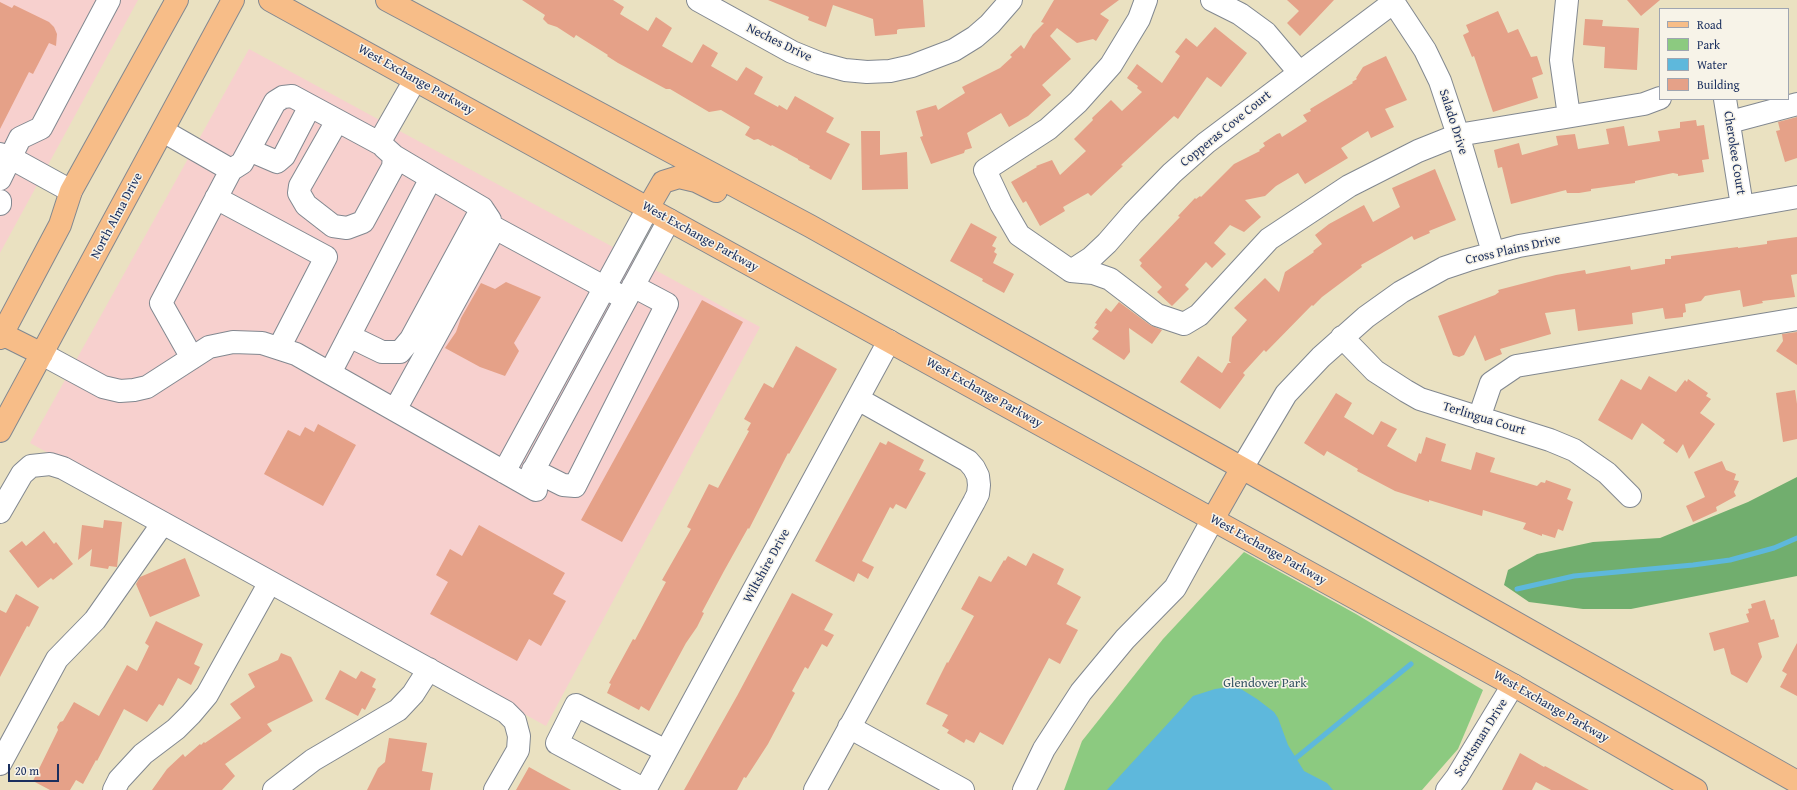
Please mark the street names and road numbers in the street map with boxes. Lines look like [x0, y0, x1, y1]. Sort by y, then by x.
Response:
street label: Neches Drive [744, 20, 814, 66]
street label: West Exchange Parkway [355, 41, 477, 119]
street label: Salado Drive [1435, 87, 1471, 157]
street label: Copperas Cove Court [1177, 88, 1275, 170]
street label: Cherokee Court [1720, 110, 1748, 196]
street label: North Alma Drive [88, 170, 146, 262]
street label: West Exchange Parkway [639, 198, 761, 276]
street label: Cross Plains Drive [1464, 231, 1562, 269]
street label: West Exchange Parkway [923, 354, 1045, 432]
street label: Terlingua Court [1441, 399, 1527, 439]
street label: West Exchange Parkway [1207, 511, 1329, 589]
street label: Wiltshire Drive [740, 526, 794, 606]
street label: West Exchange Parkway [1490, 668, 1612, 746]
street label: Scottsman Drive [1451, 696, 1511, 780]

